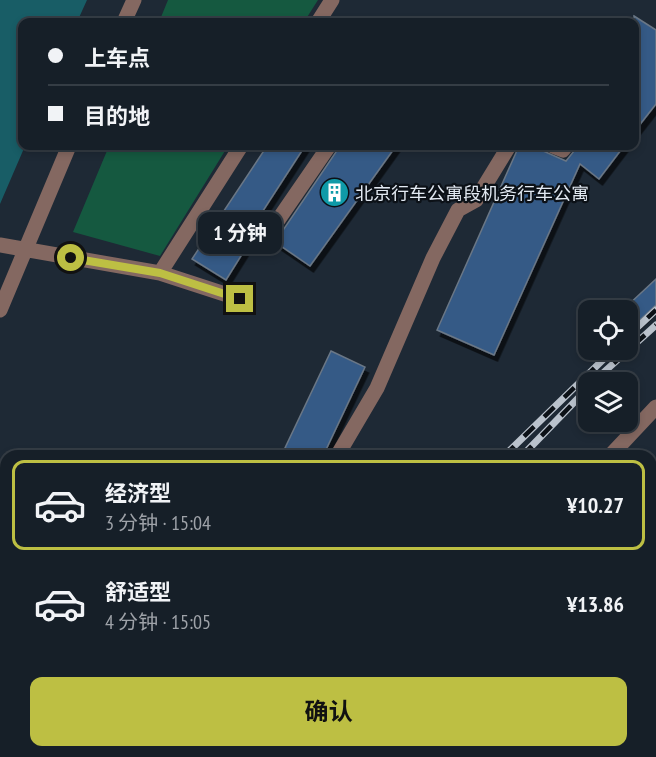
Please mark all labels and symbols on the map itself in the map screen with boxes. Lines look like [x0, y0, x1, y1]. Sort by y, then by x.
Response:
building icon: 北京行车公寓段机务行车公寓 [318, 177, 350, 209]
place label: 北京行车公寓段机务行车公寓 [355, 182, 589, 205]
callout: 1 分钟 [198, 212, 282, 254]
route start [57, 244, 84, 271]
route end [226, 285, 253, 312]

